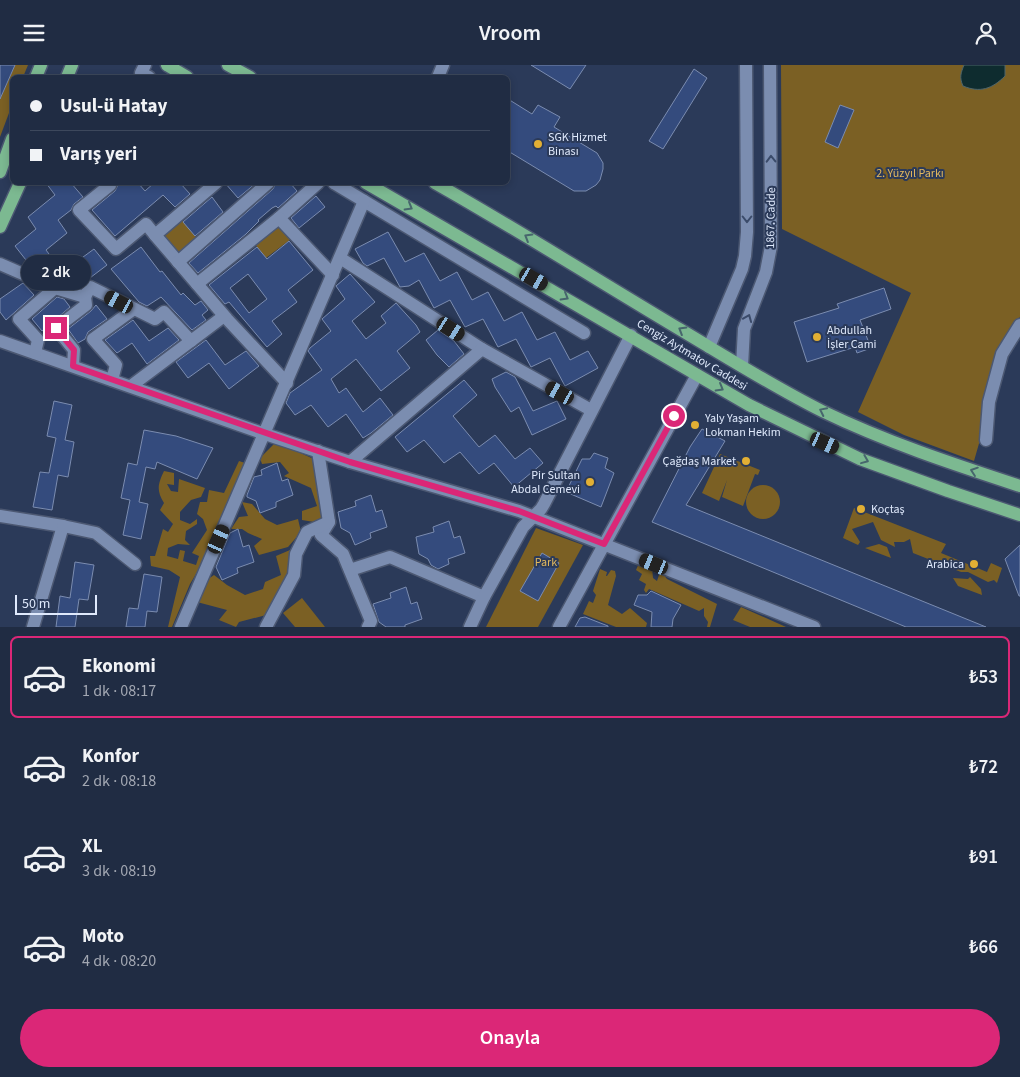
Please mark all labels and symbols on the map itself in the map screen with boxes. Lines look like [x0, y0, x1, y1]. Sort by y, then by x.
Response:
place label: SGK Hizmet Binası [548, 129, 607, 160]
marker: SGK Hizmet Binası [532, 138, 544, 150]
one-way arrow [766, 155, 776, 163]
park label: 2. Yüzyıl Parkı [876, 165, 944, 182]
street label: 1867. Cadde [762, 187, 780, 249]
one-way arrow [403, 201, 412, 211]
one-way arrow [742, 215, 752, 223]
one-way arrow [524, 234, 533, 244]
callout: 2 dk [21, 255, 91, 291]
car [517, 265, 550, 293]
car [102, 288, 135, 316]
one-way arrow [559, 291, 568, 301]
one-way arrow [742, 314, 752, 323]
car [434, 315, 467, 343]
street label: Cengiz Aytmatov Caddesi [633, 315, 751, 395]
route end [45, 317, 67, 339]
place label: Abdullah İşler Cami [827, 322, 877, 353]
one-way arrow [678, 327, 687, 337]
marker: Abdullah İşler Cami [811, 331, 823, 343]
car [543, 379, 576, 407]
one-way arrow [714, 382, 723, 392]
route start [663, 405, 685, 427]
one-way arrow [819, 407, 828, 417]
place label: Yaly Yaşam Lokman Hekim [704, 410, 781, 441]
marker: Yaly Yaşam Lokman Hekim [689, 419, 701, 431]
car [808, 430, 841, 456]
place label: Çağdaş Market [663, 453, 736, 470]
one-way arrow [860, 454, 869, 465]
marker: Çağdaş Market [740, 455, 752, 467]
place label: Pir Sultan Abdal Cemevi [511, 467, 580, 498]
one-way arrow [970, 467, 978, 477]
marker: Pir Sultan Abdal Cemevi [584, 476, 596, 488]
place label: Koçtaş [871, 501, 905, 518]
marker: Koçtaş [855, 503, 867, 515]
car [206, 522, 231, 556]
car [637, 551, 670, 577]
park label: Park [535, 554, 557, 571]
place label: Arabica [927, 556, 964, 573]
marker: Arabica [968, 558, 980, 570]
scale bar [15, 592, 98, 615]

